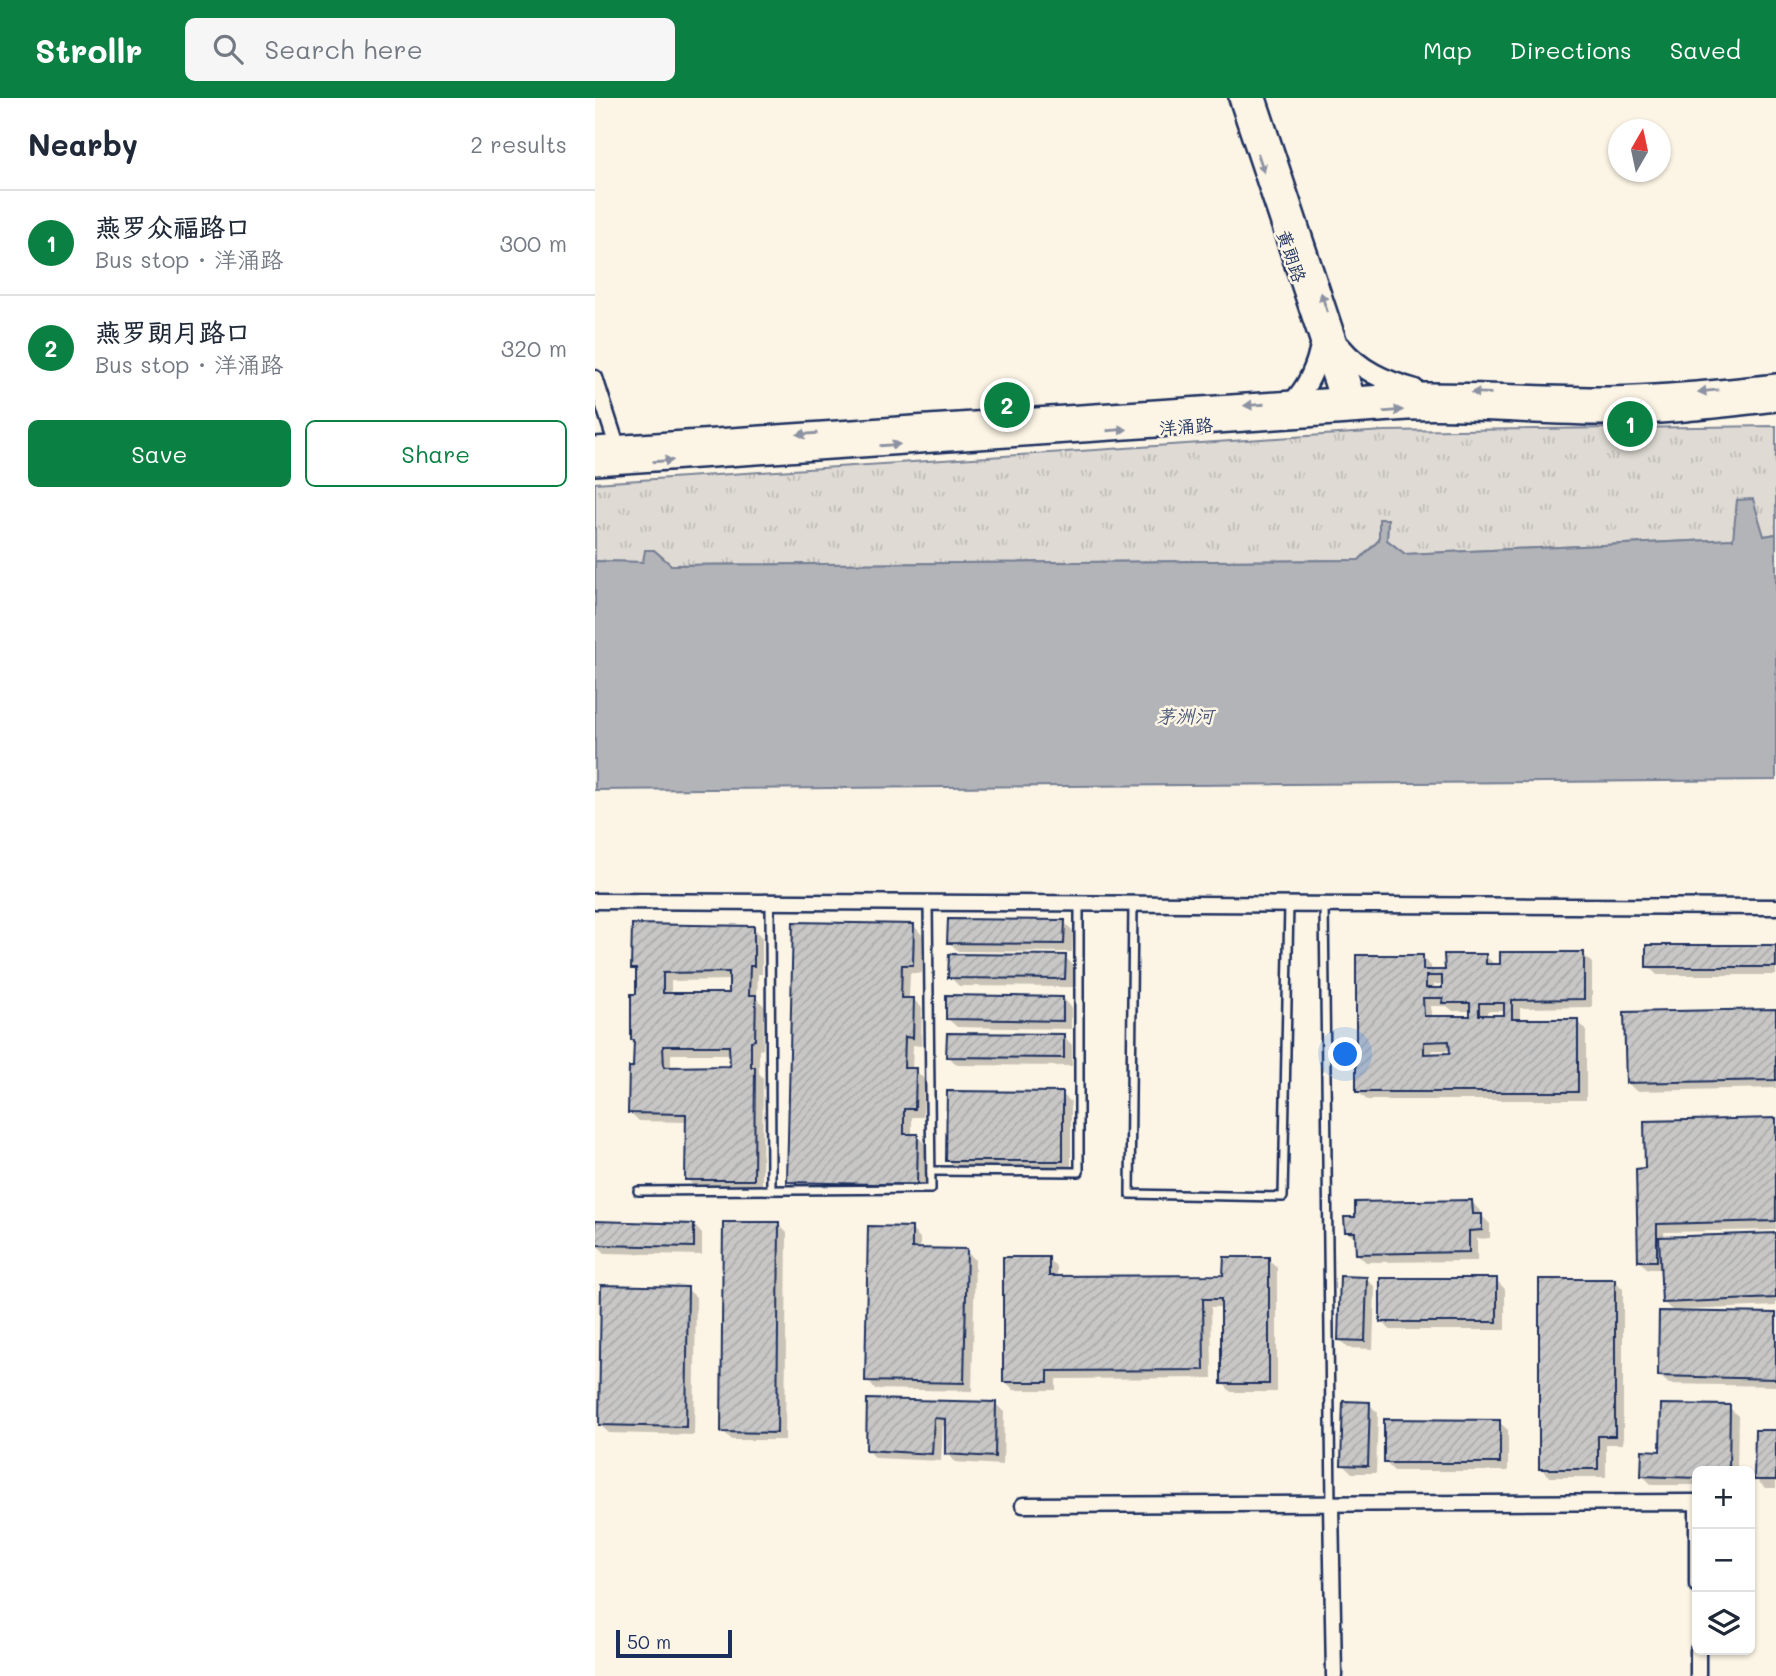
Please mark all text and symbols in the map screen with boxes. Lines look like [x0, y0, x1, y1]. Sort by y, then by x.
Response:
search box [185, 18, 675, 81]
text: Strollr [35, 28, 143, 71]
icon: search [209, 30, 247, 68]
text: Search here [265, 32, 423, 66]
text: Map [1423, 34, 1472, 65]
text: Directions [1510, 34, 1632, 65]
text: Saved [1670, 34, 1741, 65]
north arrow [1608, 119, 1671, 182]
text: Nearby [28, 124, 138, 164]
text: 2 results [470, 129, 567, 159]
one-way arrow [1256, 152, 1267, 173]
text: 燕罗众福路口 [95, 210, 251, 244]
street label: 黄朗路 [1272, 227, 1312, 285]
text: 1 [46, 228, 56, 258]
text: 300 m [499, 228, 567, 258]
text: Bus stop · 洋涌路 [95, 244, 283, 274]
one-way arrow [1318, 292, 1329, 313]
text: 燕罗朗月路口 [95, 315, 251, 349]
text: 2 [45, 333, 57, 363]
text: 320 m [501, 333, 567, 363]
text: Bus stop · 洋涌路 [95, 349, 283, 379]
pin: 2 [984, 379, 1030, 431]
one-way arrow [1697, 386, 1719, 397]
one-way arrow [1470, 388, 1492, 399]
pin: 1 [1607, 398, 1653, 450]
one-way arrow [1243, 400, 1265, 411]
one-way arrow [1382, 405, 1404, 416]
street label: 洋涌路 [1158, 412, 1214, 440]
button: Save [28, 420, 291, 487]
button: Share [305, 420, 567, 487]
one-way arrow [1106, 425, 1128, 436]
one-way arrow [796, 428, 818, 439]
one-way arrow [879, 440, 901, 451]
one-way arrow [652, 455, 674, 466]
water label: 茅洲河 [1156, 703, 1216, 728]
your location [1328, 1037, 1362, 1071]
map controls [1692, 1466, 1755, 1655]
button: + [1692, 1466, 1755, 1529]
button: − [1692, 1529, 1755, 1592]
button: layers [1692, 1592, 1755, 1655]
scale bar [616, 1627, 731, 1659]
text: 50 m [627, 1629, 671, 1654]

